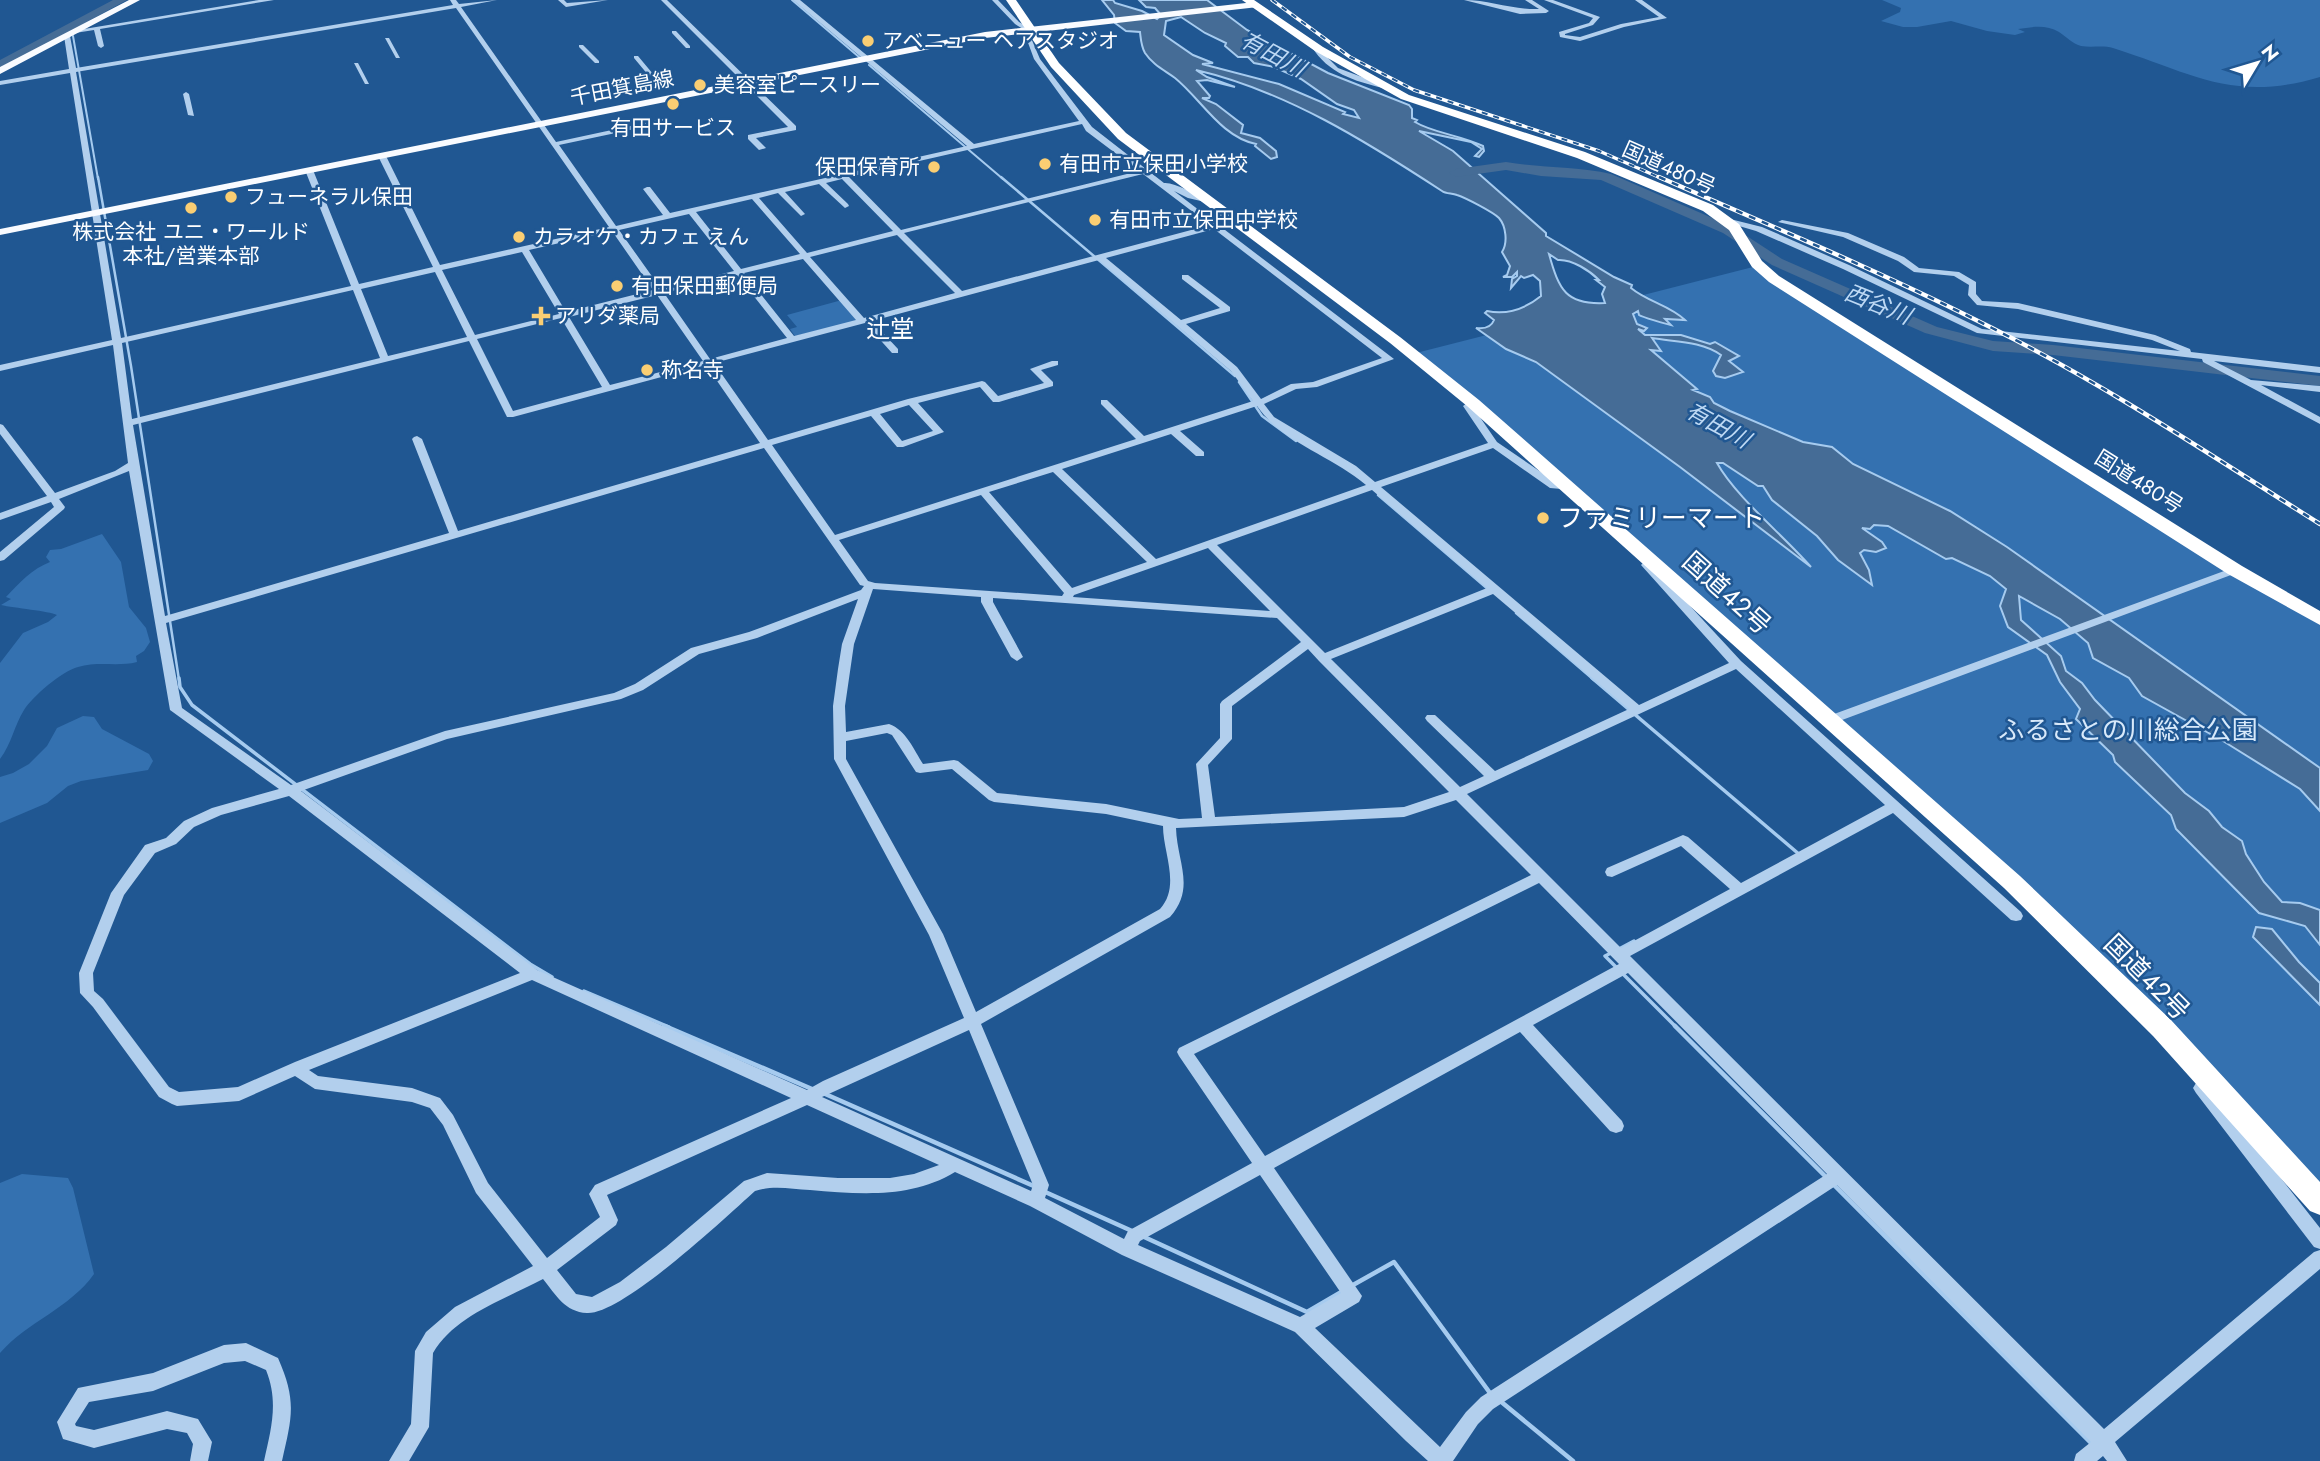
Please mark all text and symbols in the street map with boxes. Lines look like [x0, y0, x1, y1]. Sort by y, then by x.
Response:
water label: 有田川 [1235, 23, 1314, 87]
place label: アベニュー ヘアスタジオ [882, 26, 1119, 56]
north arrow [2222, 28, 2292, 98]
marker: アベニュー ヘアスタジオ [860, 33, 876, 49]
text: N [2255, 39, 2285, 67]
street label: 千田箕島線 [568, 63, 676, 113]
place label: 美容室ピースリー [714, 70, 881, 100]
marker: 美容室ピースリー [692, 77, 708, 93]
marker: 有田サービス [665, 96, 681, 112]
place label: 有田サービス [610, 113, 736, 143]
street label: 国道480号 [1618, 134, 1720, 202]
place label: 有田市立保田小学校 [1059, 149, 1248, 179]
place label: 保田保育所 [815, 152, 920, 182]
marker: 有田市立保田小学校 [1037, 156, 1053, 172]
marker: 保田保育所 [926, 159, 942, 175]
place label: フューネラル保田 [245, 182, 413, 212]
marker: フューネラル保田 [223, 189, 239, 205]
marker: 株式会社 ユニ・ワールド 本社/営業本部 [183, 200, 199, 216]
place label: 有田市立保田中学校 [1109, 205, 1298, 235]
marker: 有田市立保田中学校 [1087, 212, 1103, 228]
place label: 株式会社 ユニ・ワールド 本社/営業本部 [72, 217, 310, 271]
place label: カラオケ・カフェ えん [533, 222, 749, 252]
marker: カラオケ・カフェ えん [511, 229, 527, 245]
place label: 有田保田郵便局 [631, 271, 778, 301]
water label: 西谷川 [1840, 275, 1919, 334]
marker: 有田保田郵便局 [609, 278, 625, 294]
place label: アリダ薬局 [555, 301, 660, 331]
marker: アリダ薬局 [533, 308, 549, 324]
district label: 辻堂 [866, 311, 914, 346]
place label: 称名寺 [661, 355, 724, 385]
marker: 称名寺 [639, 362, 655, 378]
water label: 有田川 [1680, 393, 1759, 458]
street label: 国道480号 [2089, 443, 2189, 521]
place label: ファミリーマート [1557, 499, 1765, 537]
marker: ファミリーマート [1535, 510, 1551, 526]
street label: 国道42号 [1674, 543, 1780, 643]
park label: ふるさとの川総合公園 [1998, 711, 2258, 749]
street label: 国道42号 [2095, 925, 2199, 1029]

